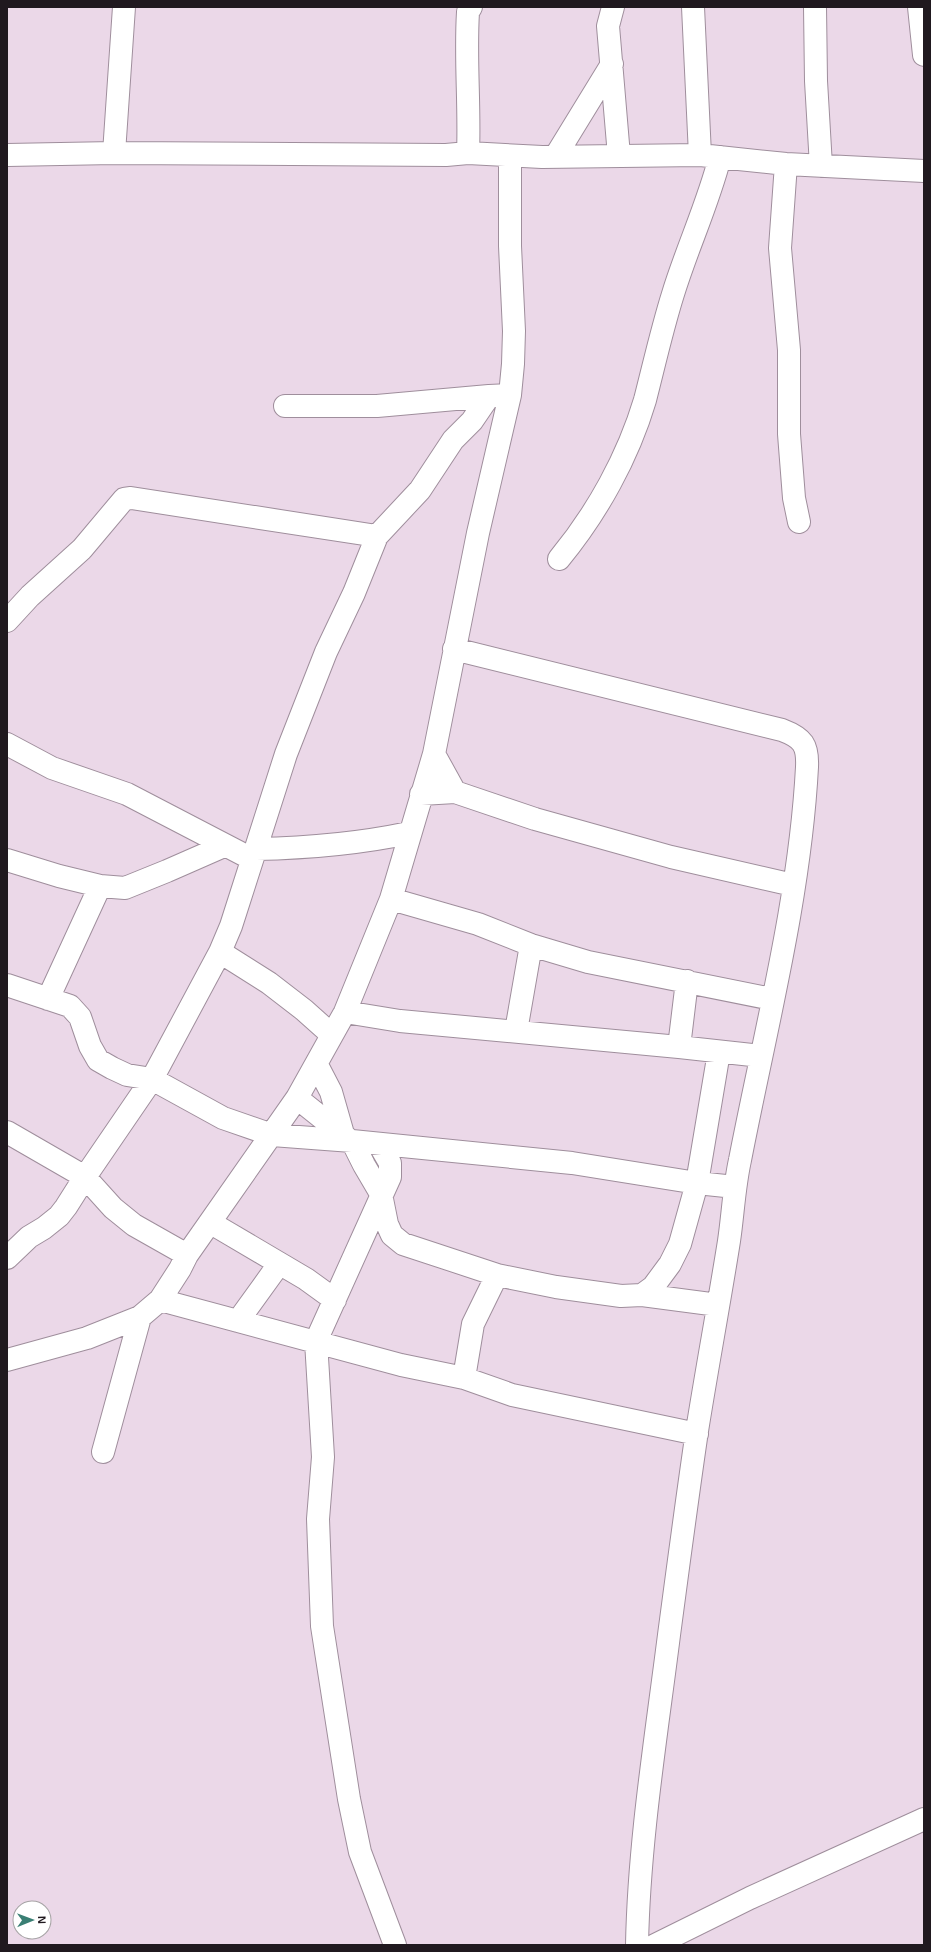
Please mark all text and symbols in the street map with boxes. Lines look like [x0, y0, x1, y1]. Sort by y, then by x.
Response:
north arrow [12, 1900, 52, 1940]
text: N [36, 1916, 48, 1924]

